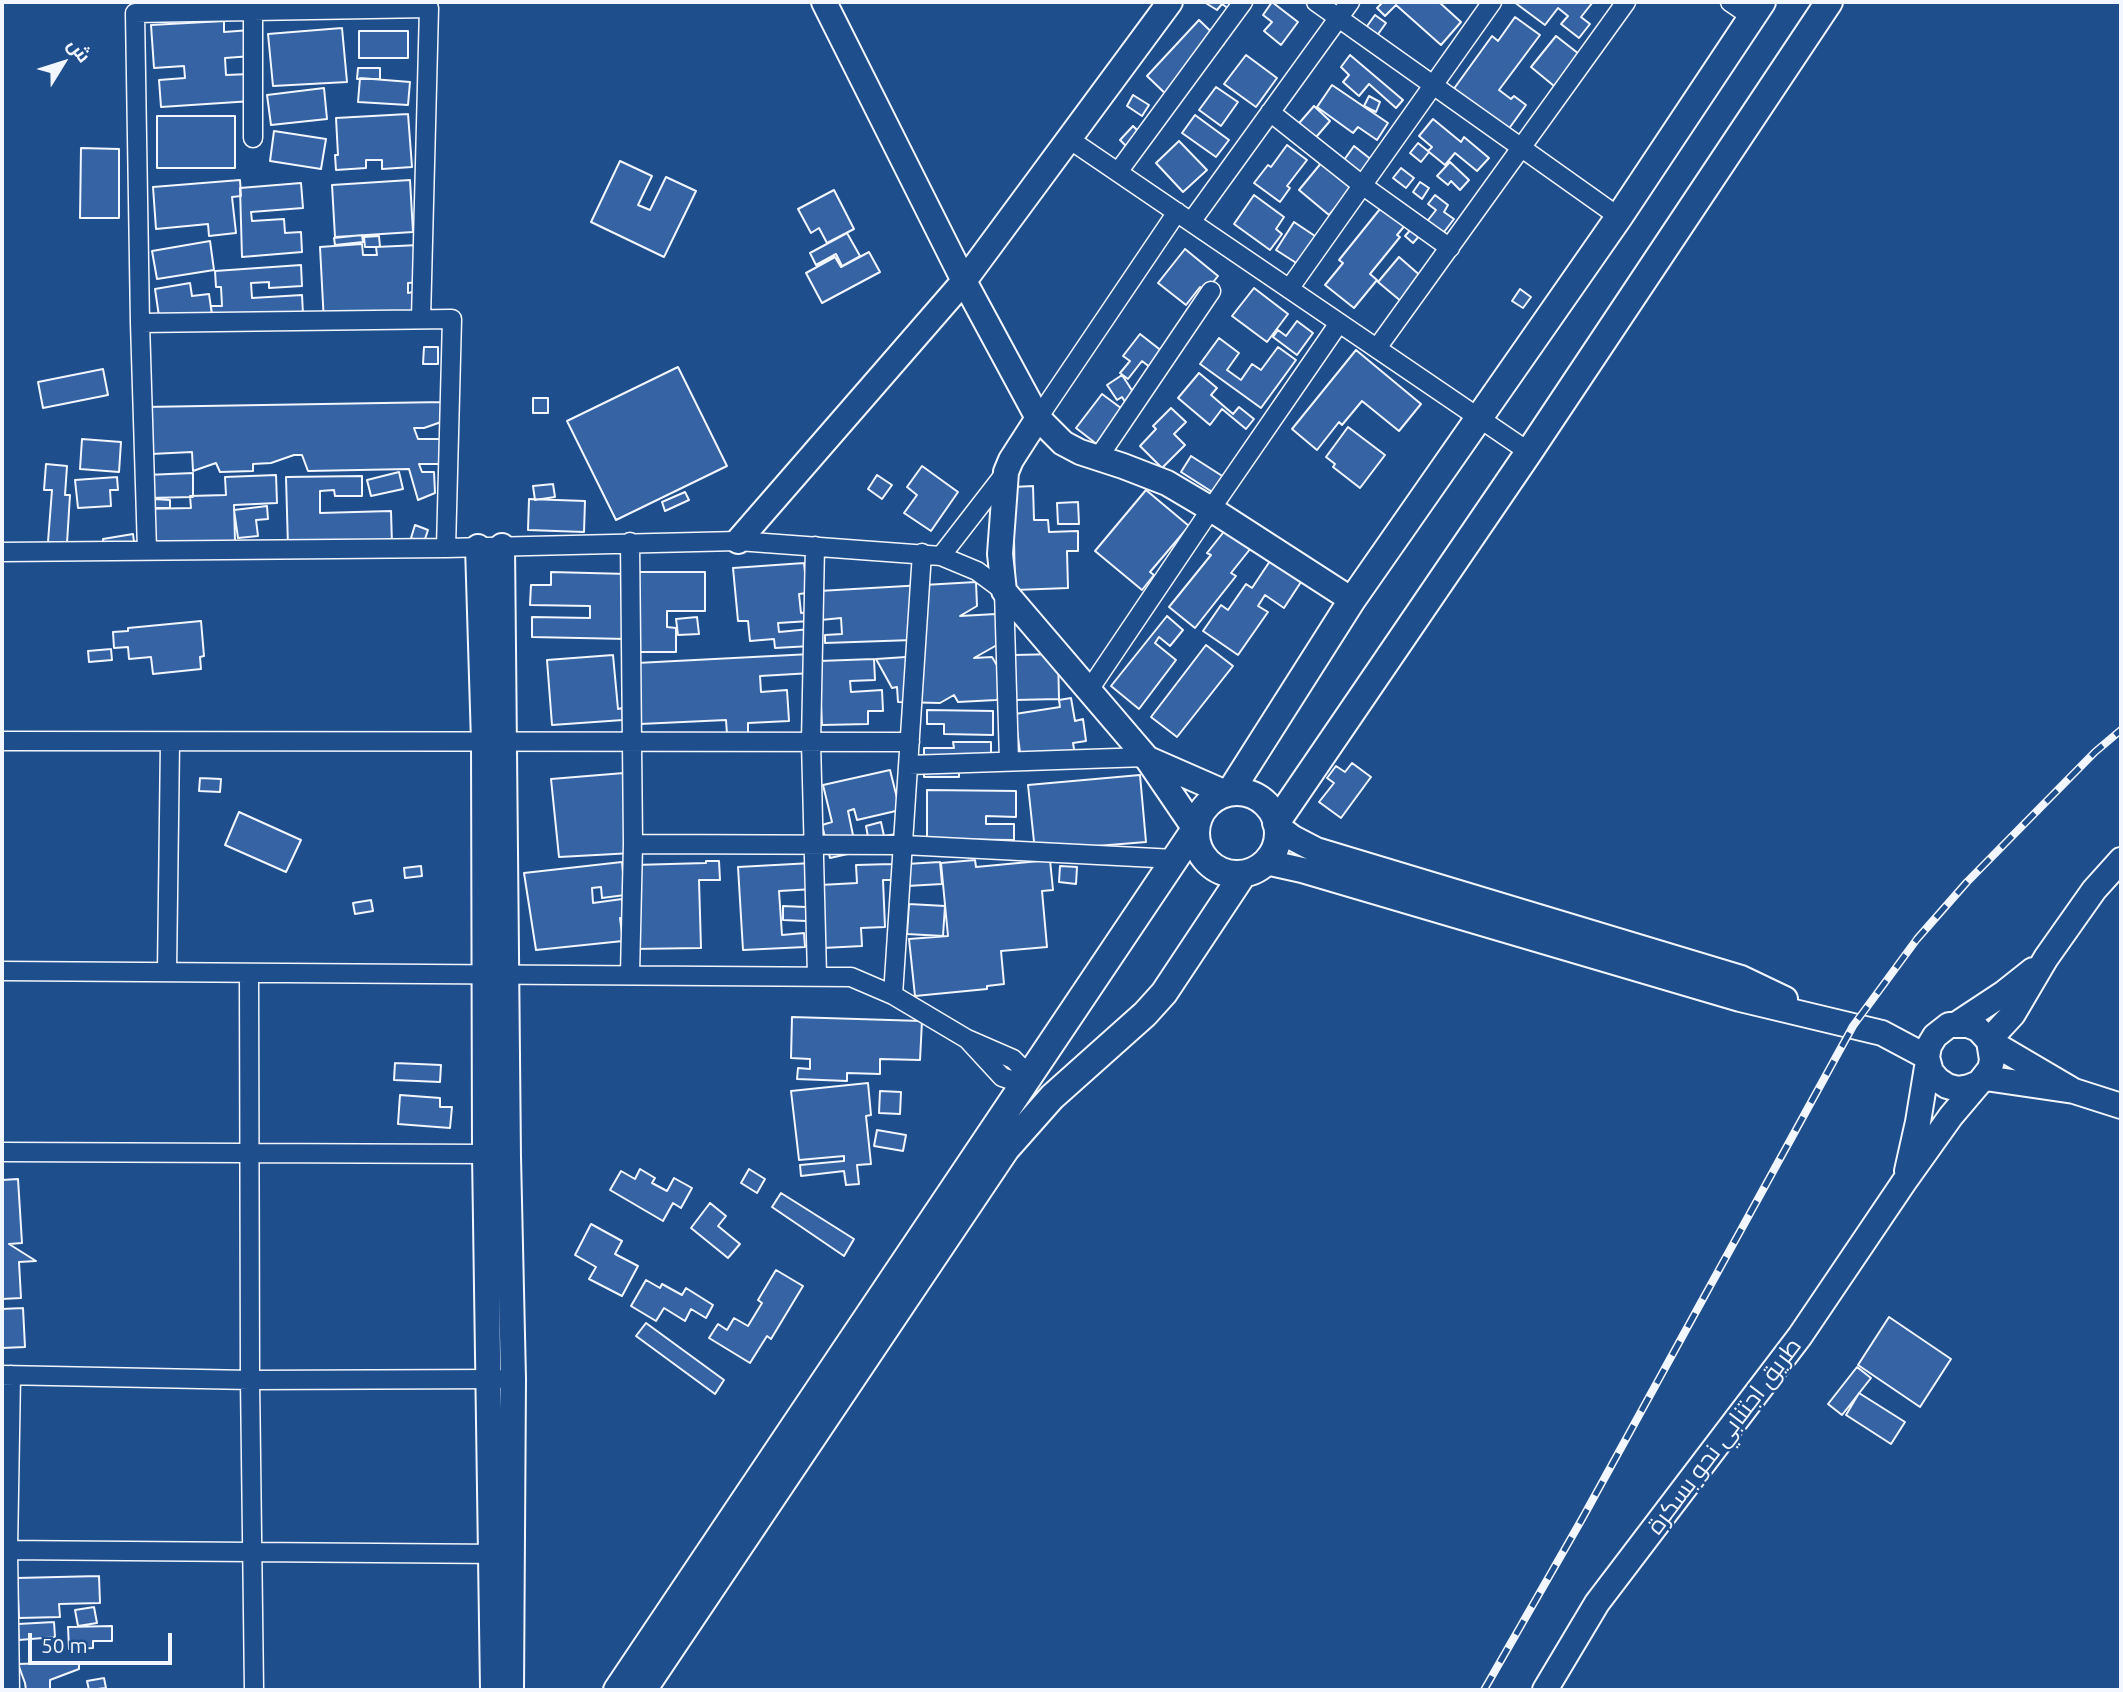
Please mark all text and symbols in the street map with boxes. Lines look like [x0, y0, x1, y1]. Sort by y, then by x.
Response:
north arrow [28, 28, 98, 98]
text: ش [63, 34, 96, 66]
street label: طريق اجتنابي نحو بسكرة [1641, 1332, 1807, 1540]
scale bar [32, 1618, 175, 1662]
text: 50 m [41, 1633, 88, 1657]

